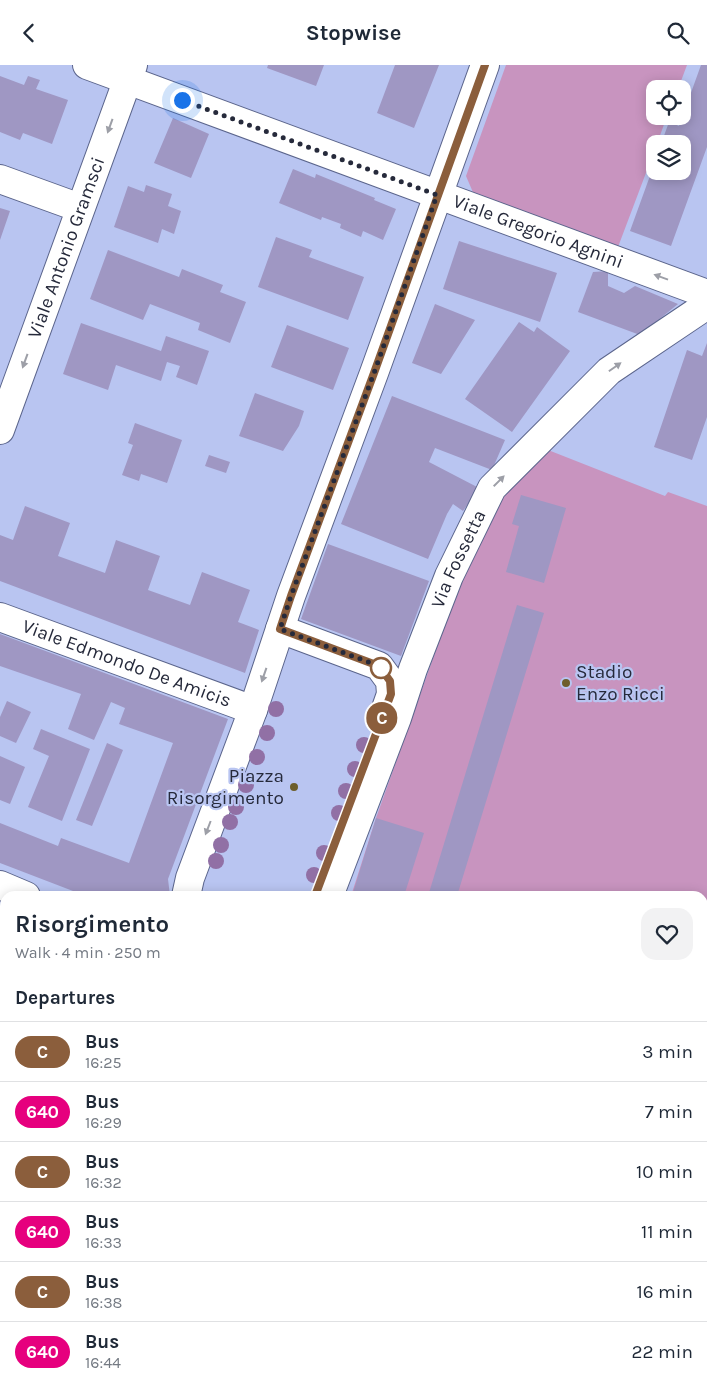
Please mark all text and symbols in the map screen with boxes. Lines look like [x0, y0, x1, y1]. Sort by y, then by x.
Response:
icon: back [15, 19, 43, 47]
icon: search [664, 19, 692, 47]
text: Stopwise [306, 20, 401, 46]
map controls [646, 80, 691, 180]
button: locate [646, 80, 691, 125]
your location [170, 88, 195, 113]
one-way arrow [106, 118, 113, 133]
button: layers [646, 135, 691, 180]
street label: Viale Antonio Gramsci [23, 154, 110, 341]
street label: Viale Gregorio Agnini [450, 190, 626, 273]
one-way arrow [653, 273, 668, 281]
one-way arrow [21, 353, 28, 368]
one-way arrow [609, 362, 622, 372]
one-way arrow [493, 475, 505, 487]
street label: Via Fossetta [427, 506, 491, 611]
street label: Viale Edmondo De Amicis [19, 615, 234, 712]
unlabelled marker [370, 657, 392, 679]
place label: Stadio Enzo Ricci [576, 661, 665, 705]
one-way arrow [260, 668, 268, 683]
marker: Stadio Enzo Ricci [560, 677, 572, 689]
line badge: C [366, 702, 398, 734]
text: C [376, 707, 388, 729]
place label: Piazza Risorgimento [167, 765, 284, 809]
marker: Piazza Risorgimento [288, 781, 300, 793]
one-way arrow [204, 821, 212, 836]
button: heart [641, 908, 693, 960]
text: Risorgimento [15, 910, 169, 938]
text: Walk · 4 min · 250 m [15, 943, 161, 962]
text: Departures [15, 987, 115, 1009]
text: Bus [85, 1031, 119, 1053]
text: C [37, 1041, 48, 1063]
text: 3 min [642, 1041, 693, 1063]
text: 16:25 [85, 1053, 121, 1072]
text: Bus [85, 1091, 119, 1113]
text: 640 [26, 1101, 59, 1123]
text: 7 min [645, 1101, 693, 1123]
text: 16:29 [85, 1113, 122, 1132]
text: Bus [85, 1151, 119, 1173]
text: C [37, 1161, 48, 1183]
text: 10 min [636, 1161, 693, 1183]
text: 16:32 [85, 1173, 122, 1192]
text: Bus [85, 1211, 119, 1233]
text: 640 [26, 1221, 59, 1243]
text: 11 min [641, 1221, 693, 1243]
text: 16:33 [85, 1233, 122, 1252]
text: Bus [85, 1271, 119, 1293]
text: C [37, 1281, 48, 1303]
text: 16 min [636, 1281, 693, 1303]
text: 16:38 [85, 1293, 122, 1312]
text: Bus [85, 1331, 119, 1353]
text: 640 [26, 1341, 59, 1363]
text: 22 min [632, 1341, 693, 1363]
text: 16:44 [85, 1353, 121, 1372]

